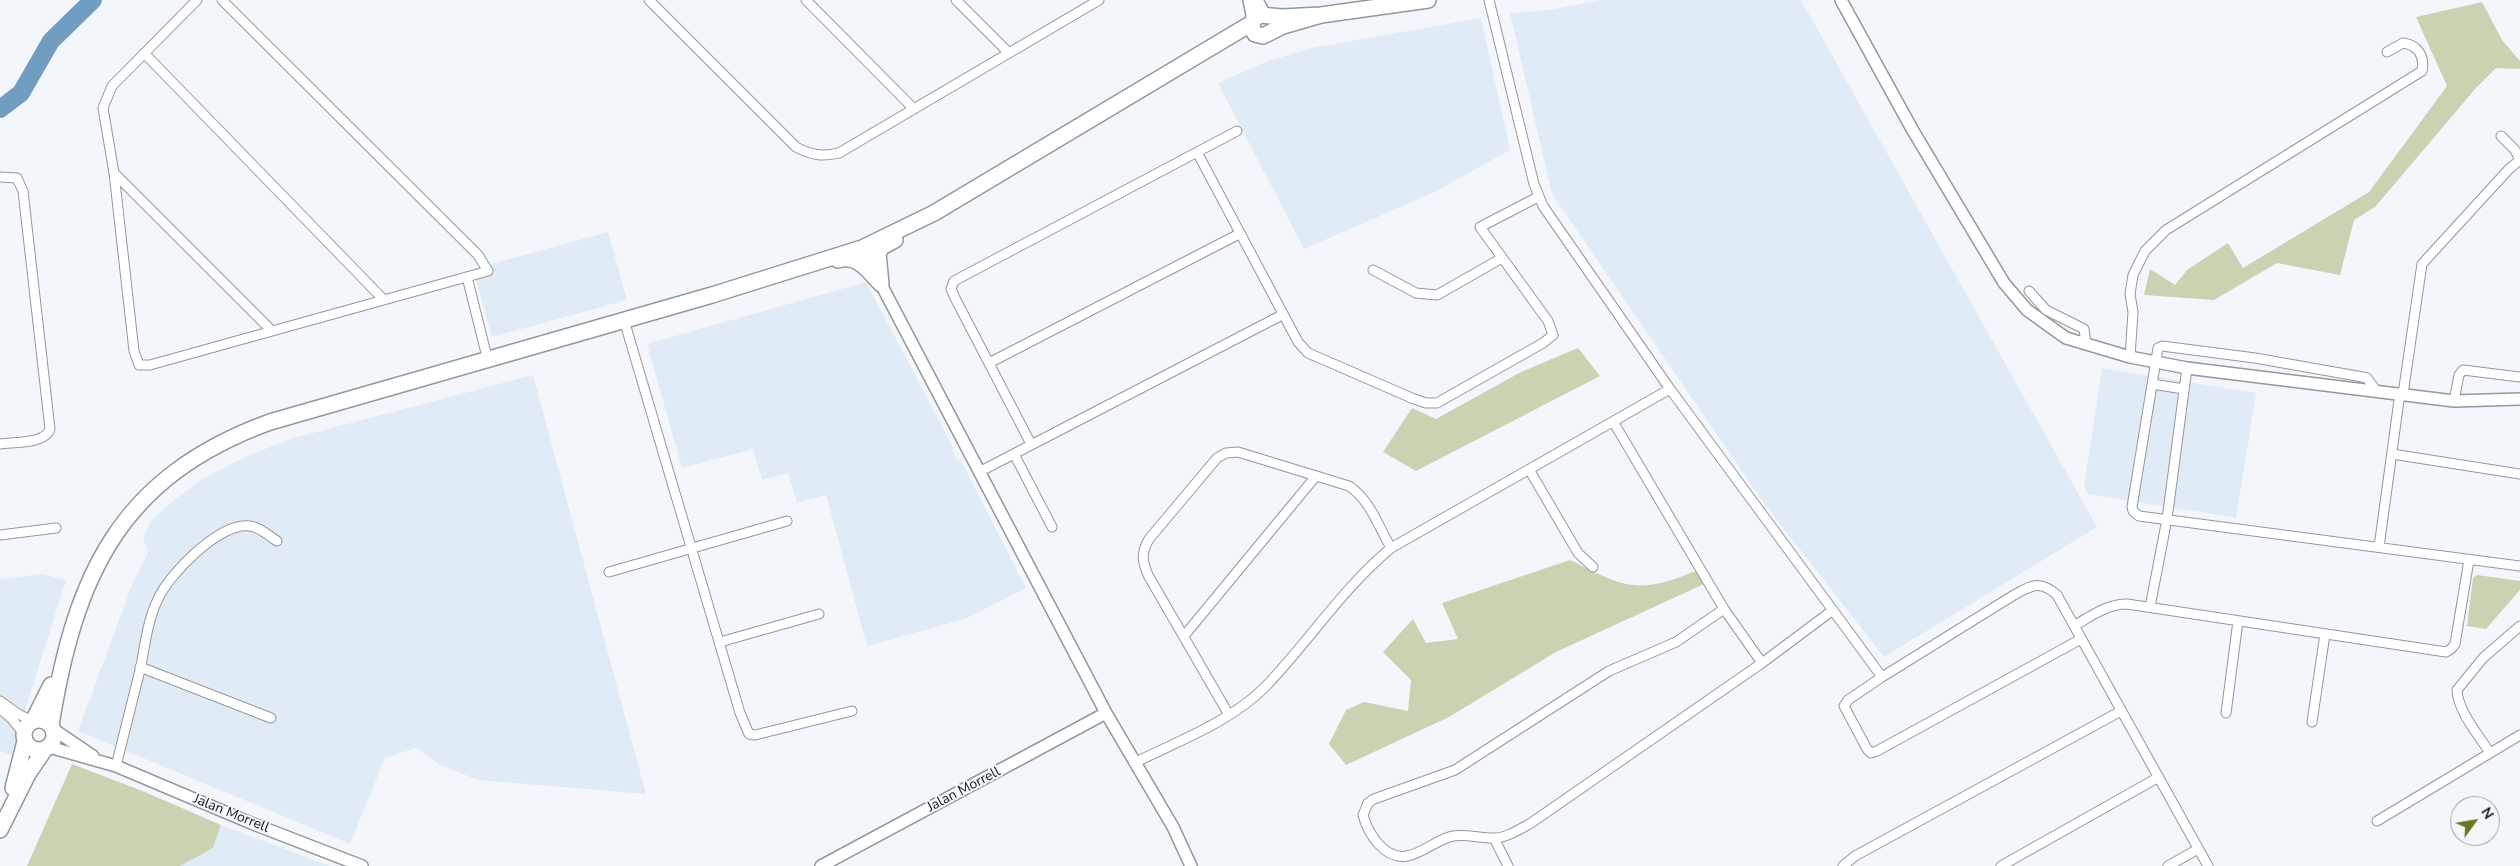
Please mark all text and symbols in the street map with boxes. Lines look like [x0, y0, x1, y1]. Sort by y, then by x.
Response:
street label: Jalan Morrell [925, 764, 1003, 816]
street label: Jalan Morrell [191, 791, 271, 837]
north arrow [2450, 796, 2500, 846]
text: N [2476, 804, 2498, 823]

